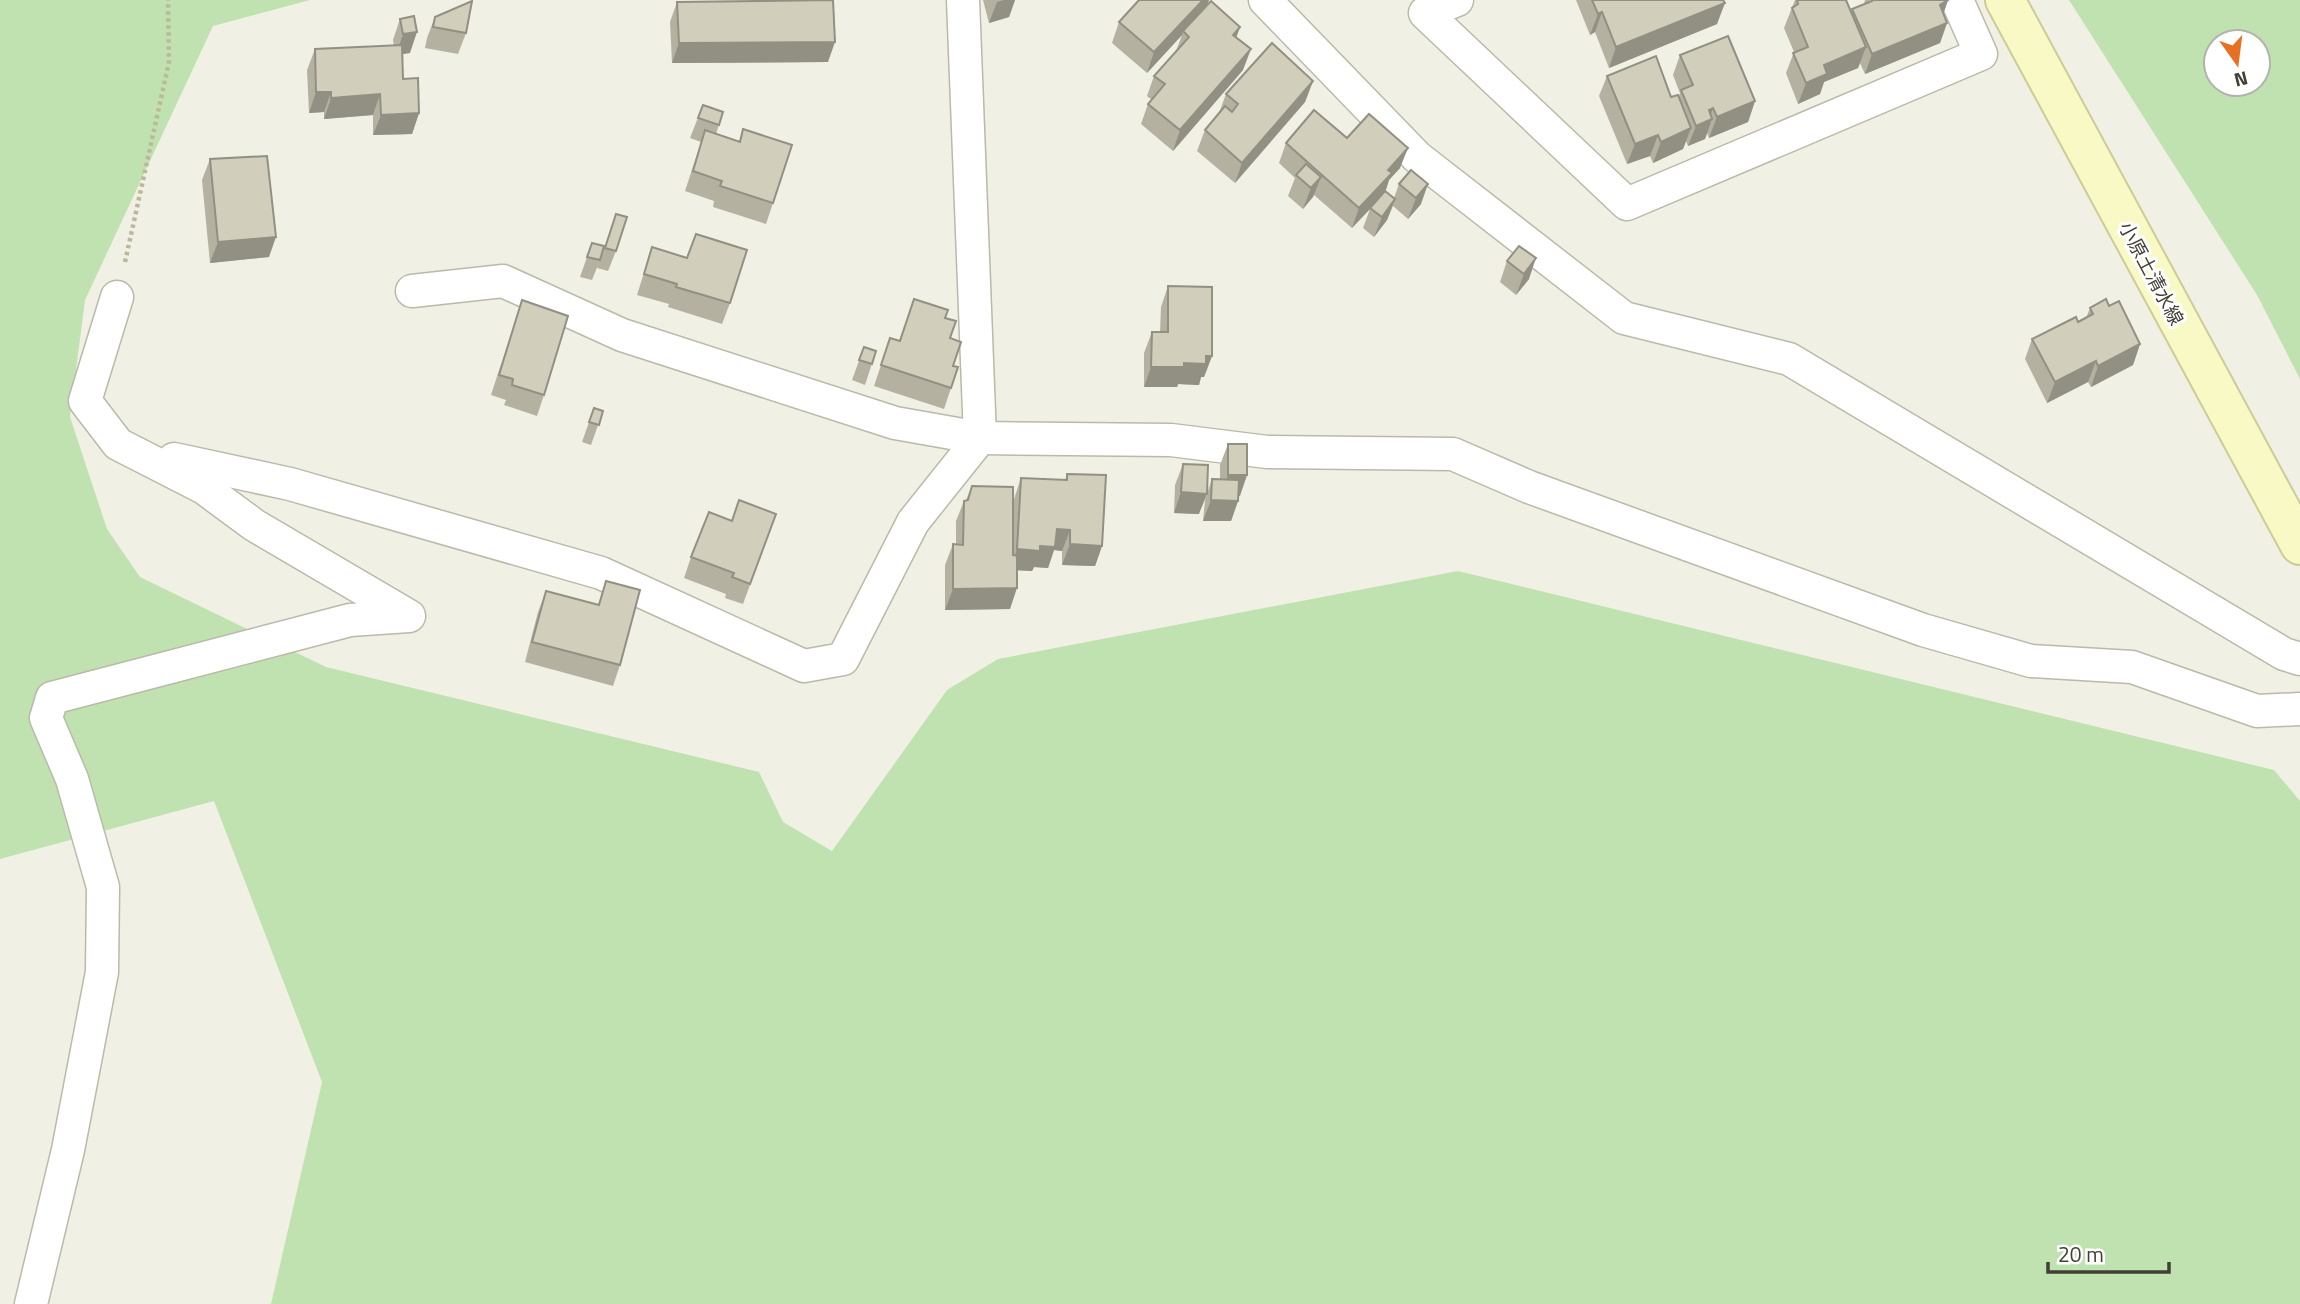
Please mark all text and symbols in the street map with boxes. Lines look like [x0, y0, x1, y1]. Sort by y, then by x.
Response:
north arrow [2202, 28, 2272, 98]
text: N [2231, 64, 2251, 96]
street label: 小原土清水線 [2112, 216, 2192, 330]
scale bar [2048, 1230, 2169, 1274]
text: 20 m [2058, 1238, 2104, 1270]

